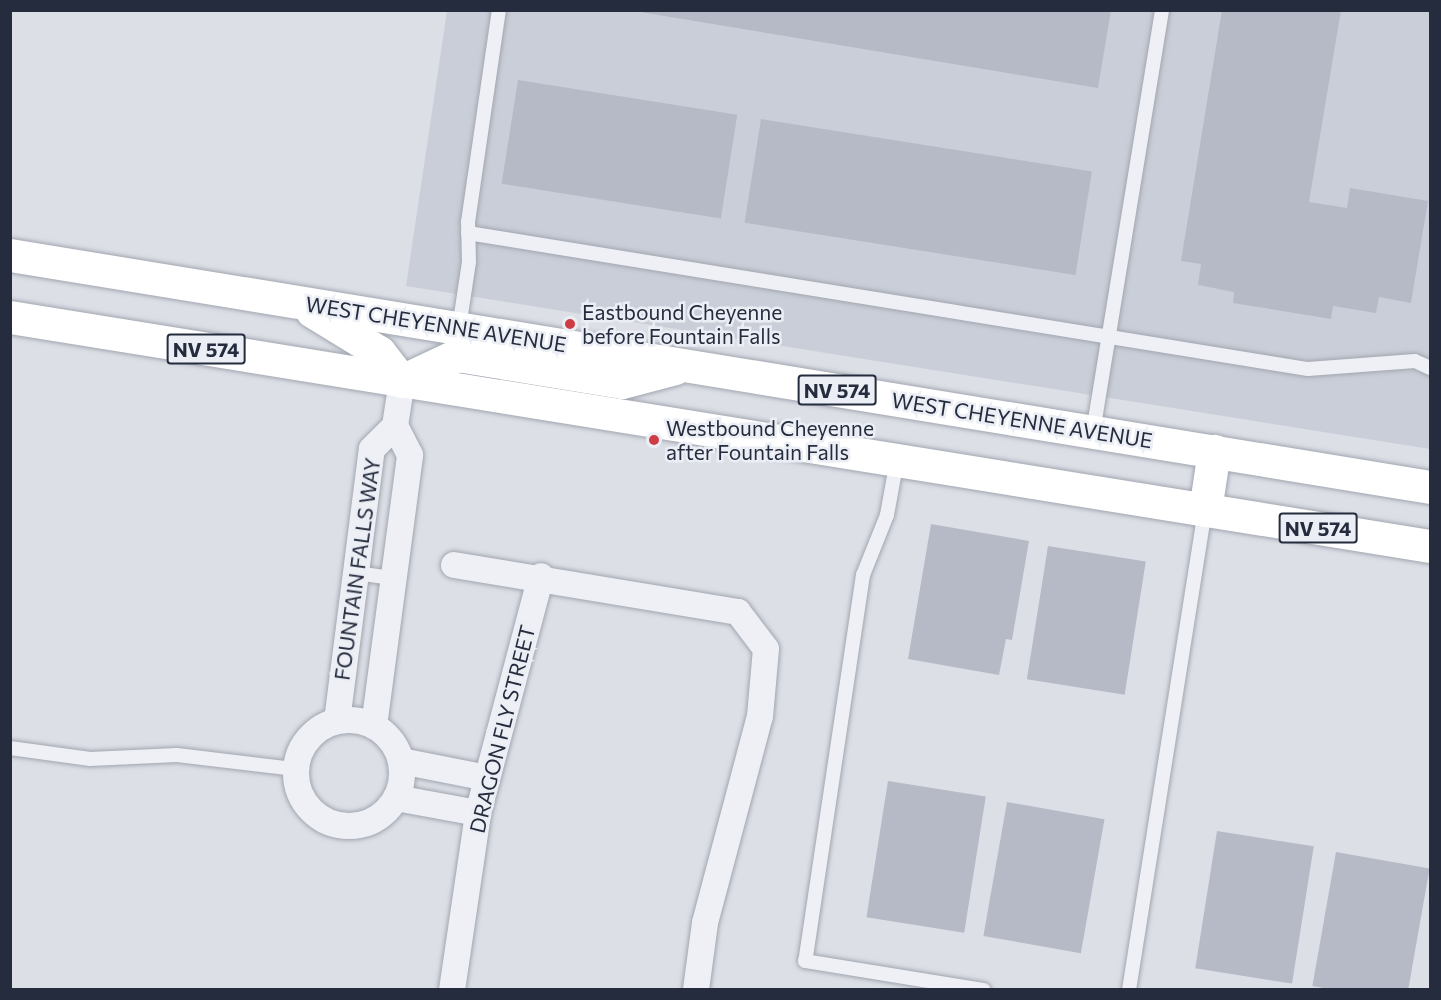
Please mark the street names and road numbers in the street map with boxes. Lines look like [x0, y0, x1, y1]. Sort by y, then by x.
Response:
street label: WEST CHEYENNE AVENUE [304, 291, 568, 357]
road number: NV 574 [166, 332, 246, 366]
road number: NV 574 [796, 373, 878, 407]
street label: WEST CHEYENNE AVENUE [890, 387, 1154, 453]
street label: FOUNTAIN FALLS WAY [329, 456, 385, 682]
road number: NV 574 [1278, 511, 1358, 545]
street label: DRAGON FLY STREET [464, 622, 540, 836]

